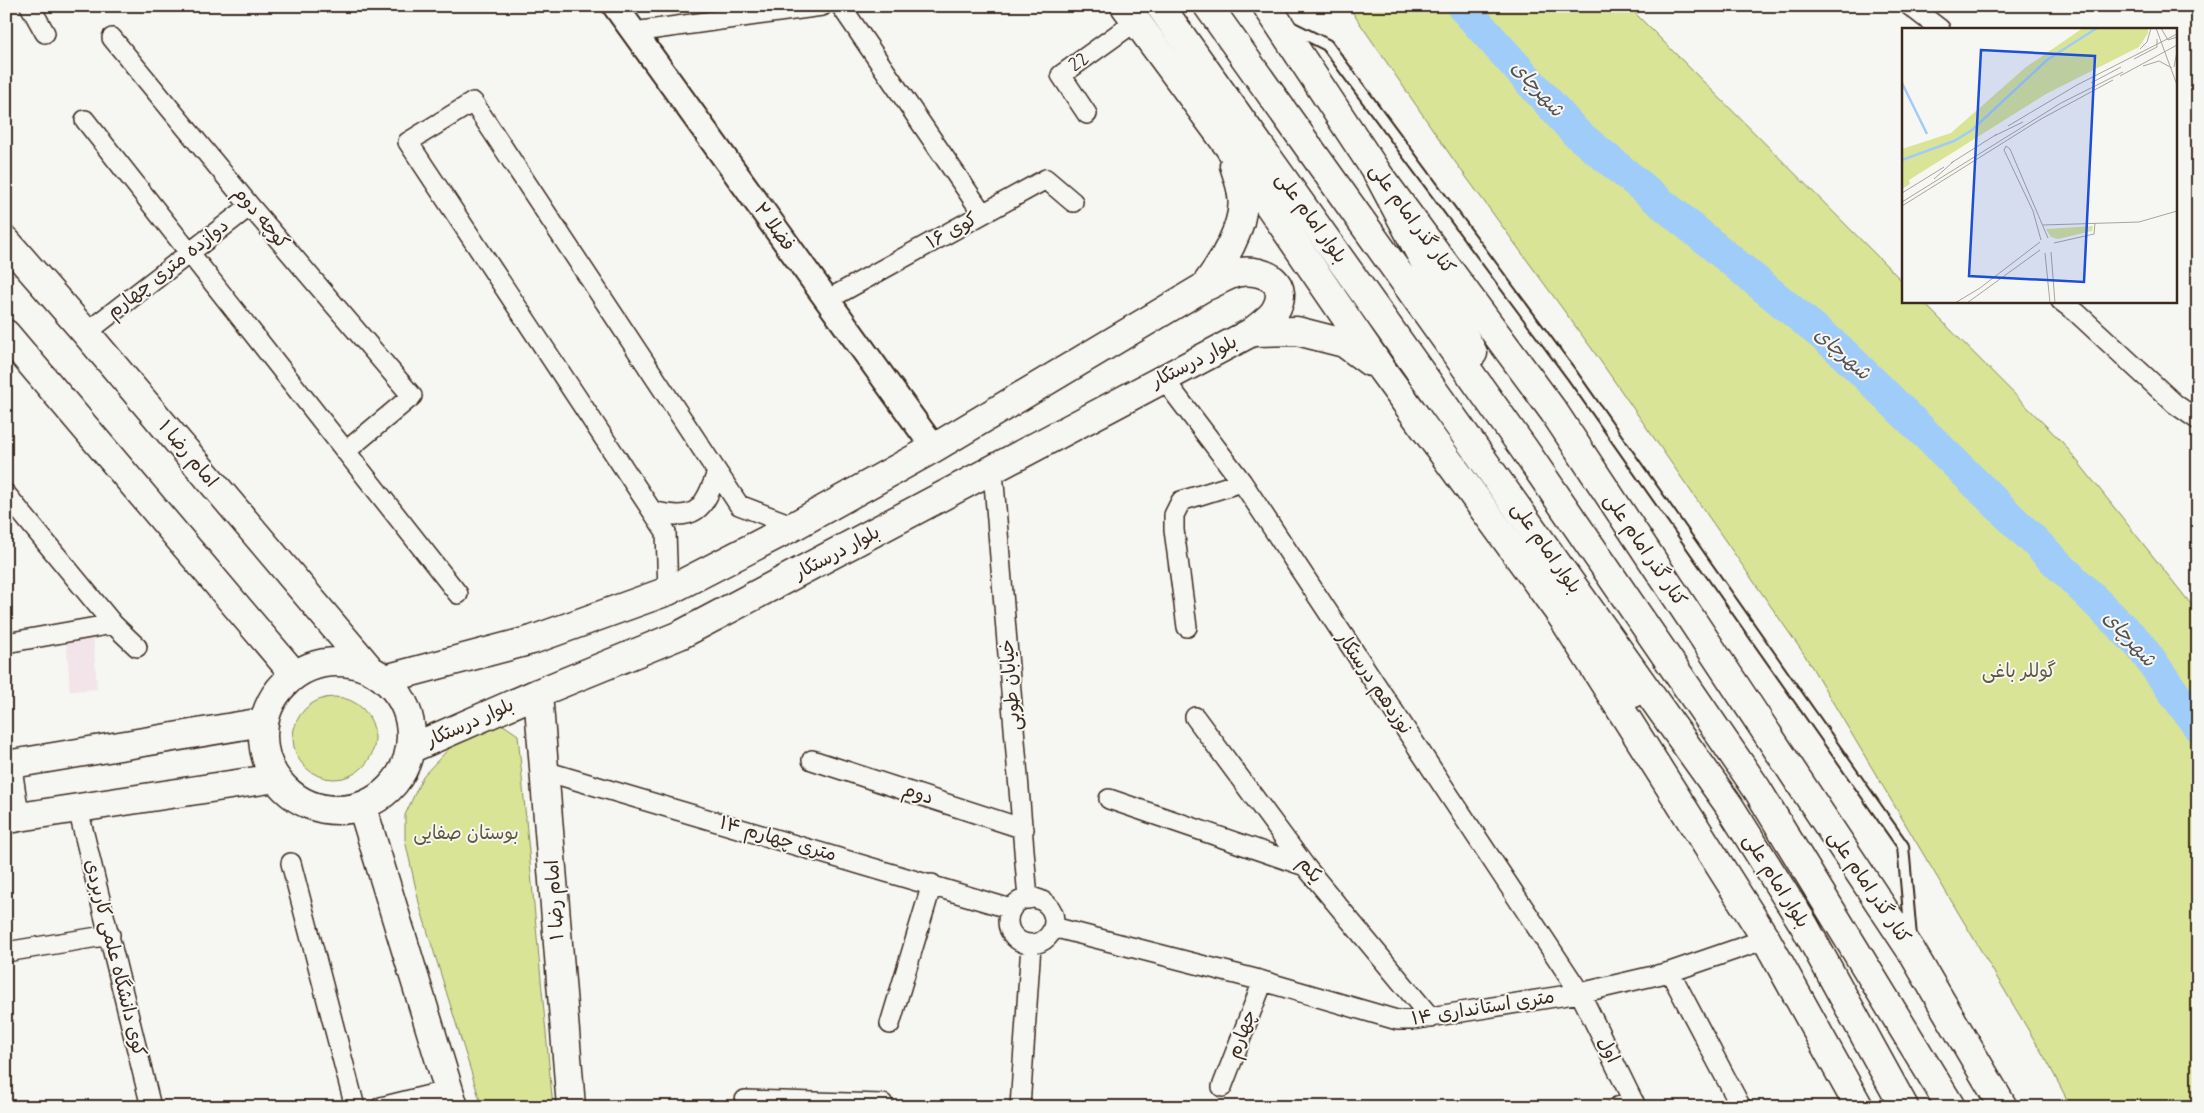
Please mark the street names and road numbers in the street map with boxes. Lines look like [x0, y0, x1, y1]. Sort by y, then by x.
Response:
street label: 22 [1064, 46, 1094, 78]
street label: کنار گذر امام علی [1363, 159, 1461, 280]
street label: بلوار امام علی [1269, 168, 1352, 269]
street label: کوچه دوم [227, 181, 295, 255]
street label: فضلا ۲ [748, 198, 800, 256]
street label: کوی ۱۶ [922, 207, 982, 255]
street label: دوازده متری چهارم [102, 214, 235, 325]
street label: بلوار درستکار [1146, 330, 1242, 395]
street label: امام رضا ۱ [152, 415, 223, 494]
street label: کنار گذر امام علی [1597, 489, 1692, 612]
street label: بلوار امام علی [1504, 497, 1587, 599]
street label: بلوار درستکار [789, 520, 884, 587]
street label: نوزدهم درستکار [1329, 626, 1418, 740]
street label: خیابان طوبی [995, 638, 1027, 732]
street label: بلوار درستکار [421, 692, 518, 754]
street label: دوم [899, 777, 937, 812]
street label: ۱۴ متری چهارم [716, 810, 839, 869]
street label: کنار گذر امام علی [1821, 826, 1916, 949]
street label: بلوار امام علی [1736, 829, 1815, 933]
street label: یکم [1291, 852, 1328, 889]
street label: کوی دانشگاه علمی کاربردی [78, 857, 152, 1059]
street label: امام رضا ۱ [540, 859, 571, 941]
street label: ۱۴ متری استانداری [1410, 984, 1556, 1032]
street label: چهارم [1221, 1006, 1264, 1062]
street label: اول [1591, 1033, 1625, 1067]

